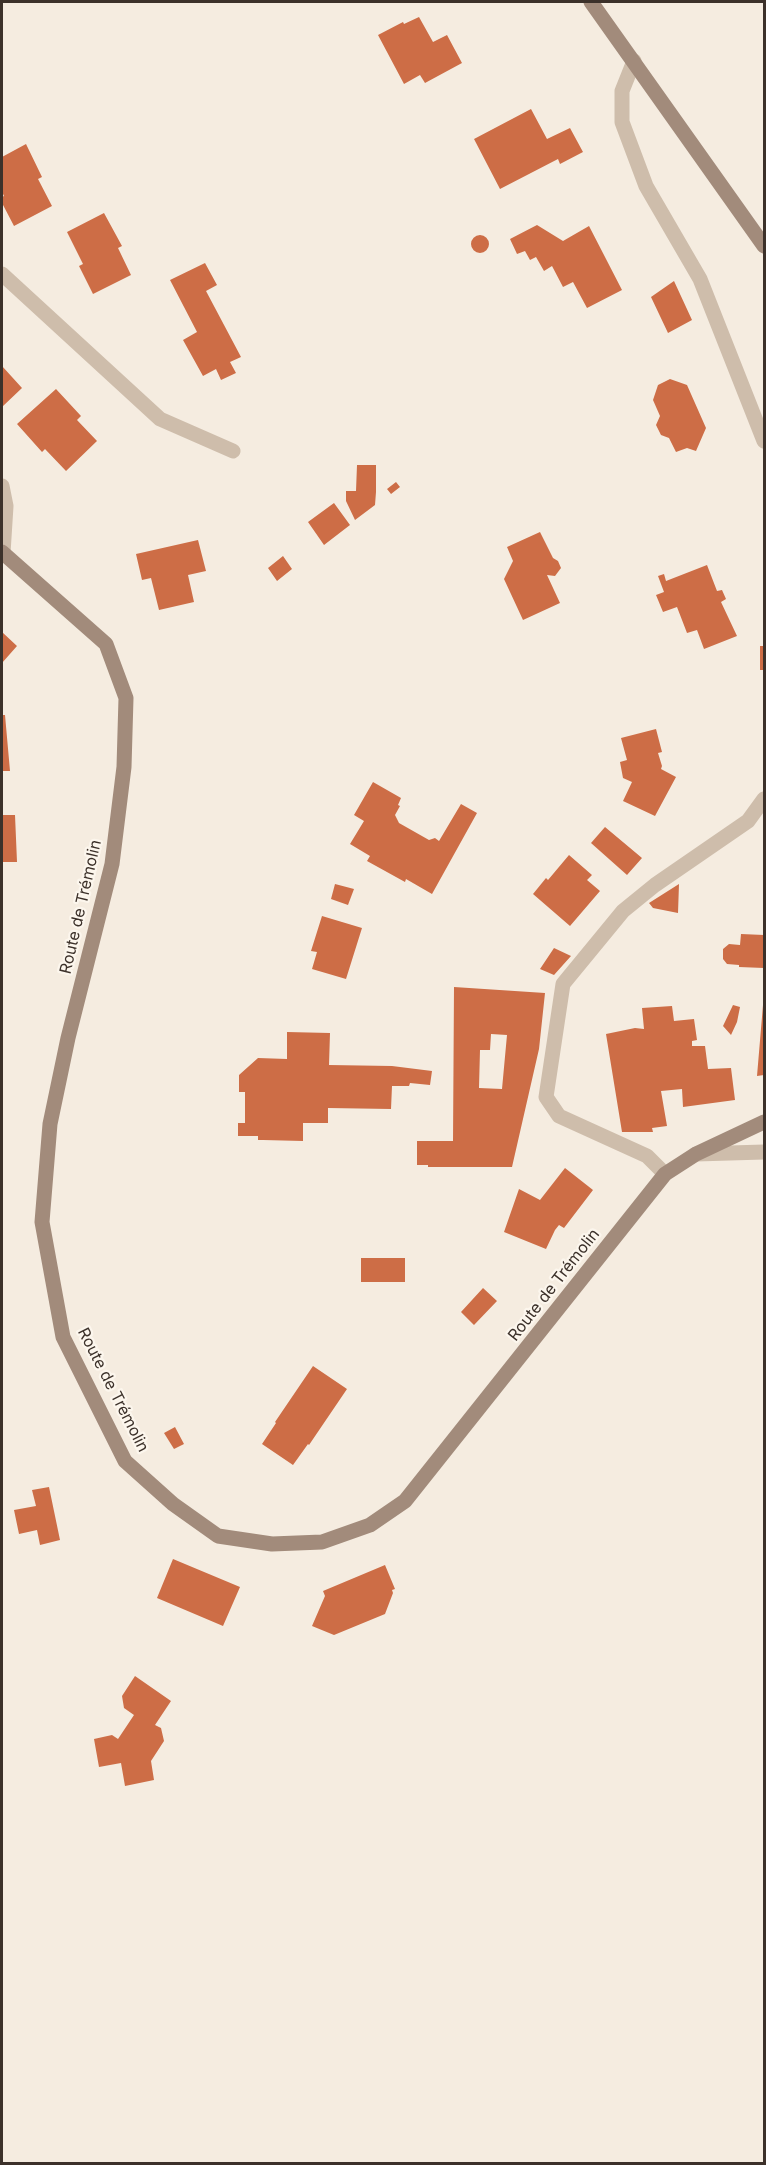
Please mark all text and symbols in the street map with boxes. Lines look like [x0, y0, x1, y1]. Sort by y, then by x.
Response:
street label: Route de Trémolin [56, 838, 106, 976]
street label: Route de Trémolin [504, 1225, 604, 1345]
street label: Route de Trémolin [73, 1325, 153, 1455]

